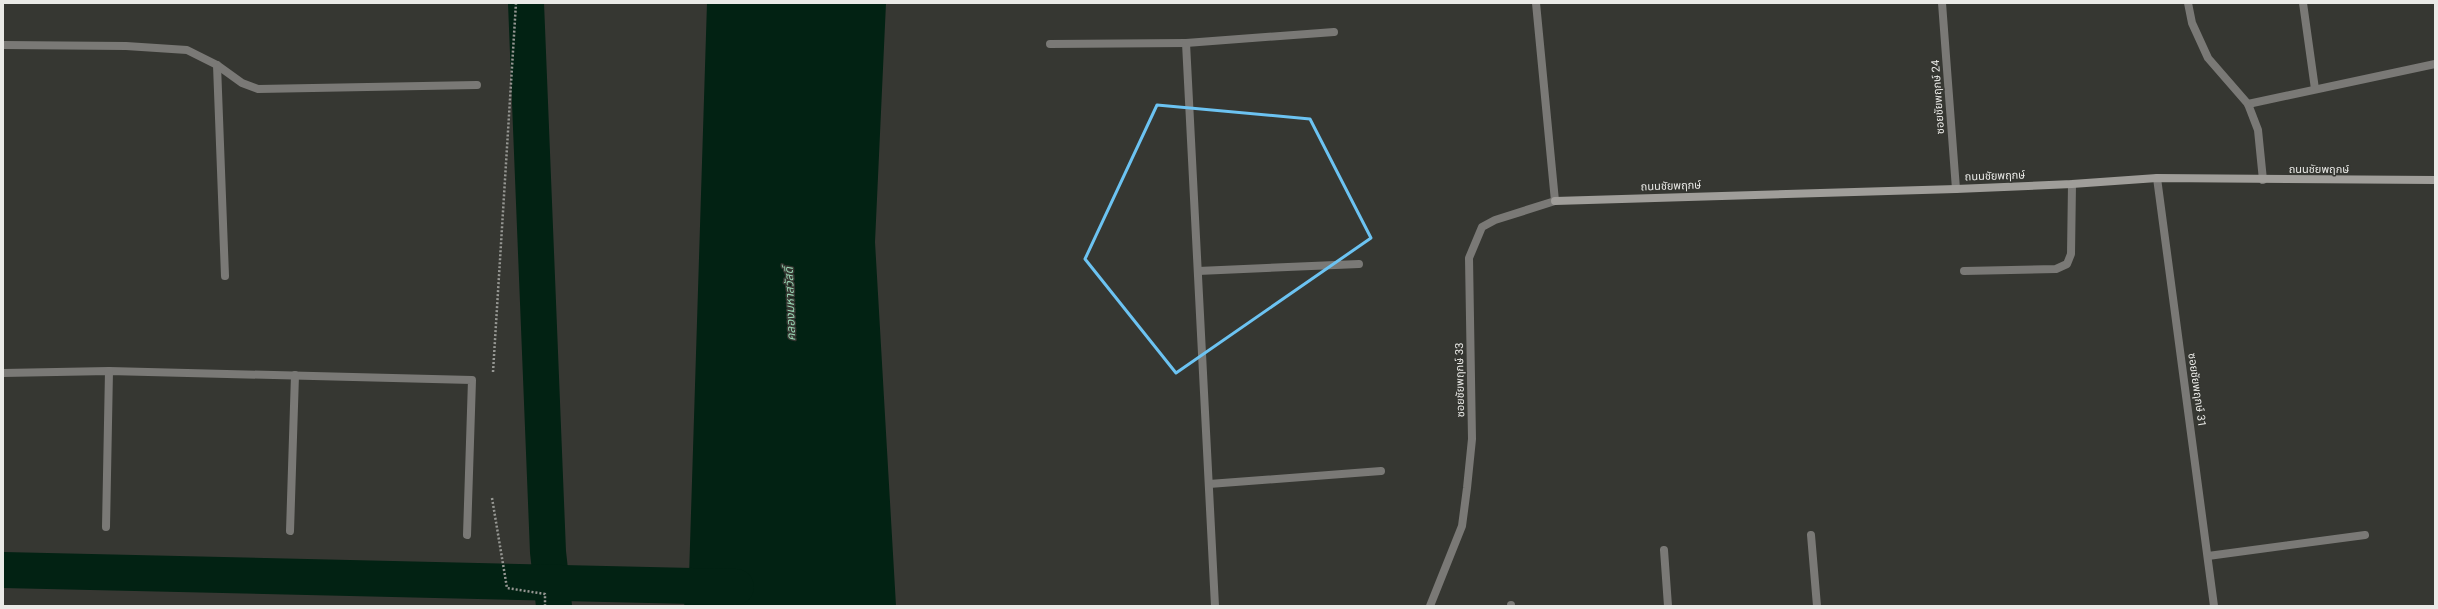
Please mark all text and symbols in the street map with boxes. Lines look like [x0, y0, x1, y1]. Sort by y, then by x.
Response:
street label: ซอยชัยพฤกษ์ 24 [1929, 59, 1947, 135]
street label: ถนนชัยพฤกษ์ [2289, 163, 2349, 176]
street label: ถนนชัยพฤกษ์ [1964, 168, 2026, 184]
street label: ถนนชัยพฤกษ์ [1640, 178, 1702, 194]
water label: คลองมหาสวัสดิ์ [781, 264, 798, 341]
street label: ซอยชัยพฤกษ์ 33 [1453, 343, 1467, 417]
street label: ซอยชัยพฤกษ์ 31 [2185, 352, 2209, 428]

